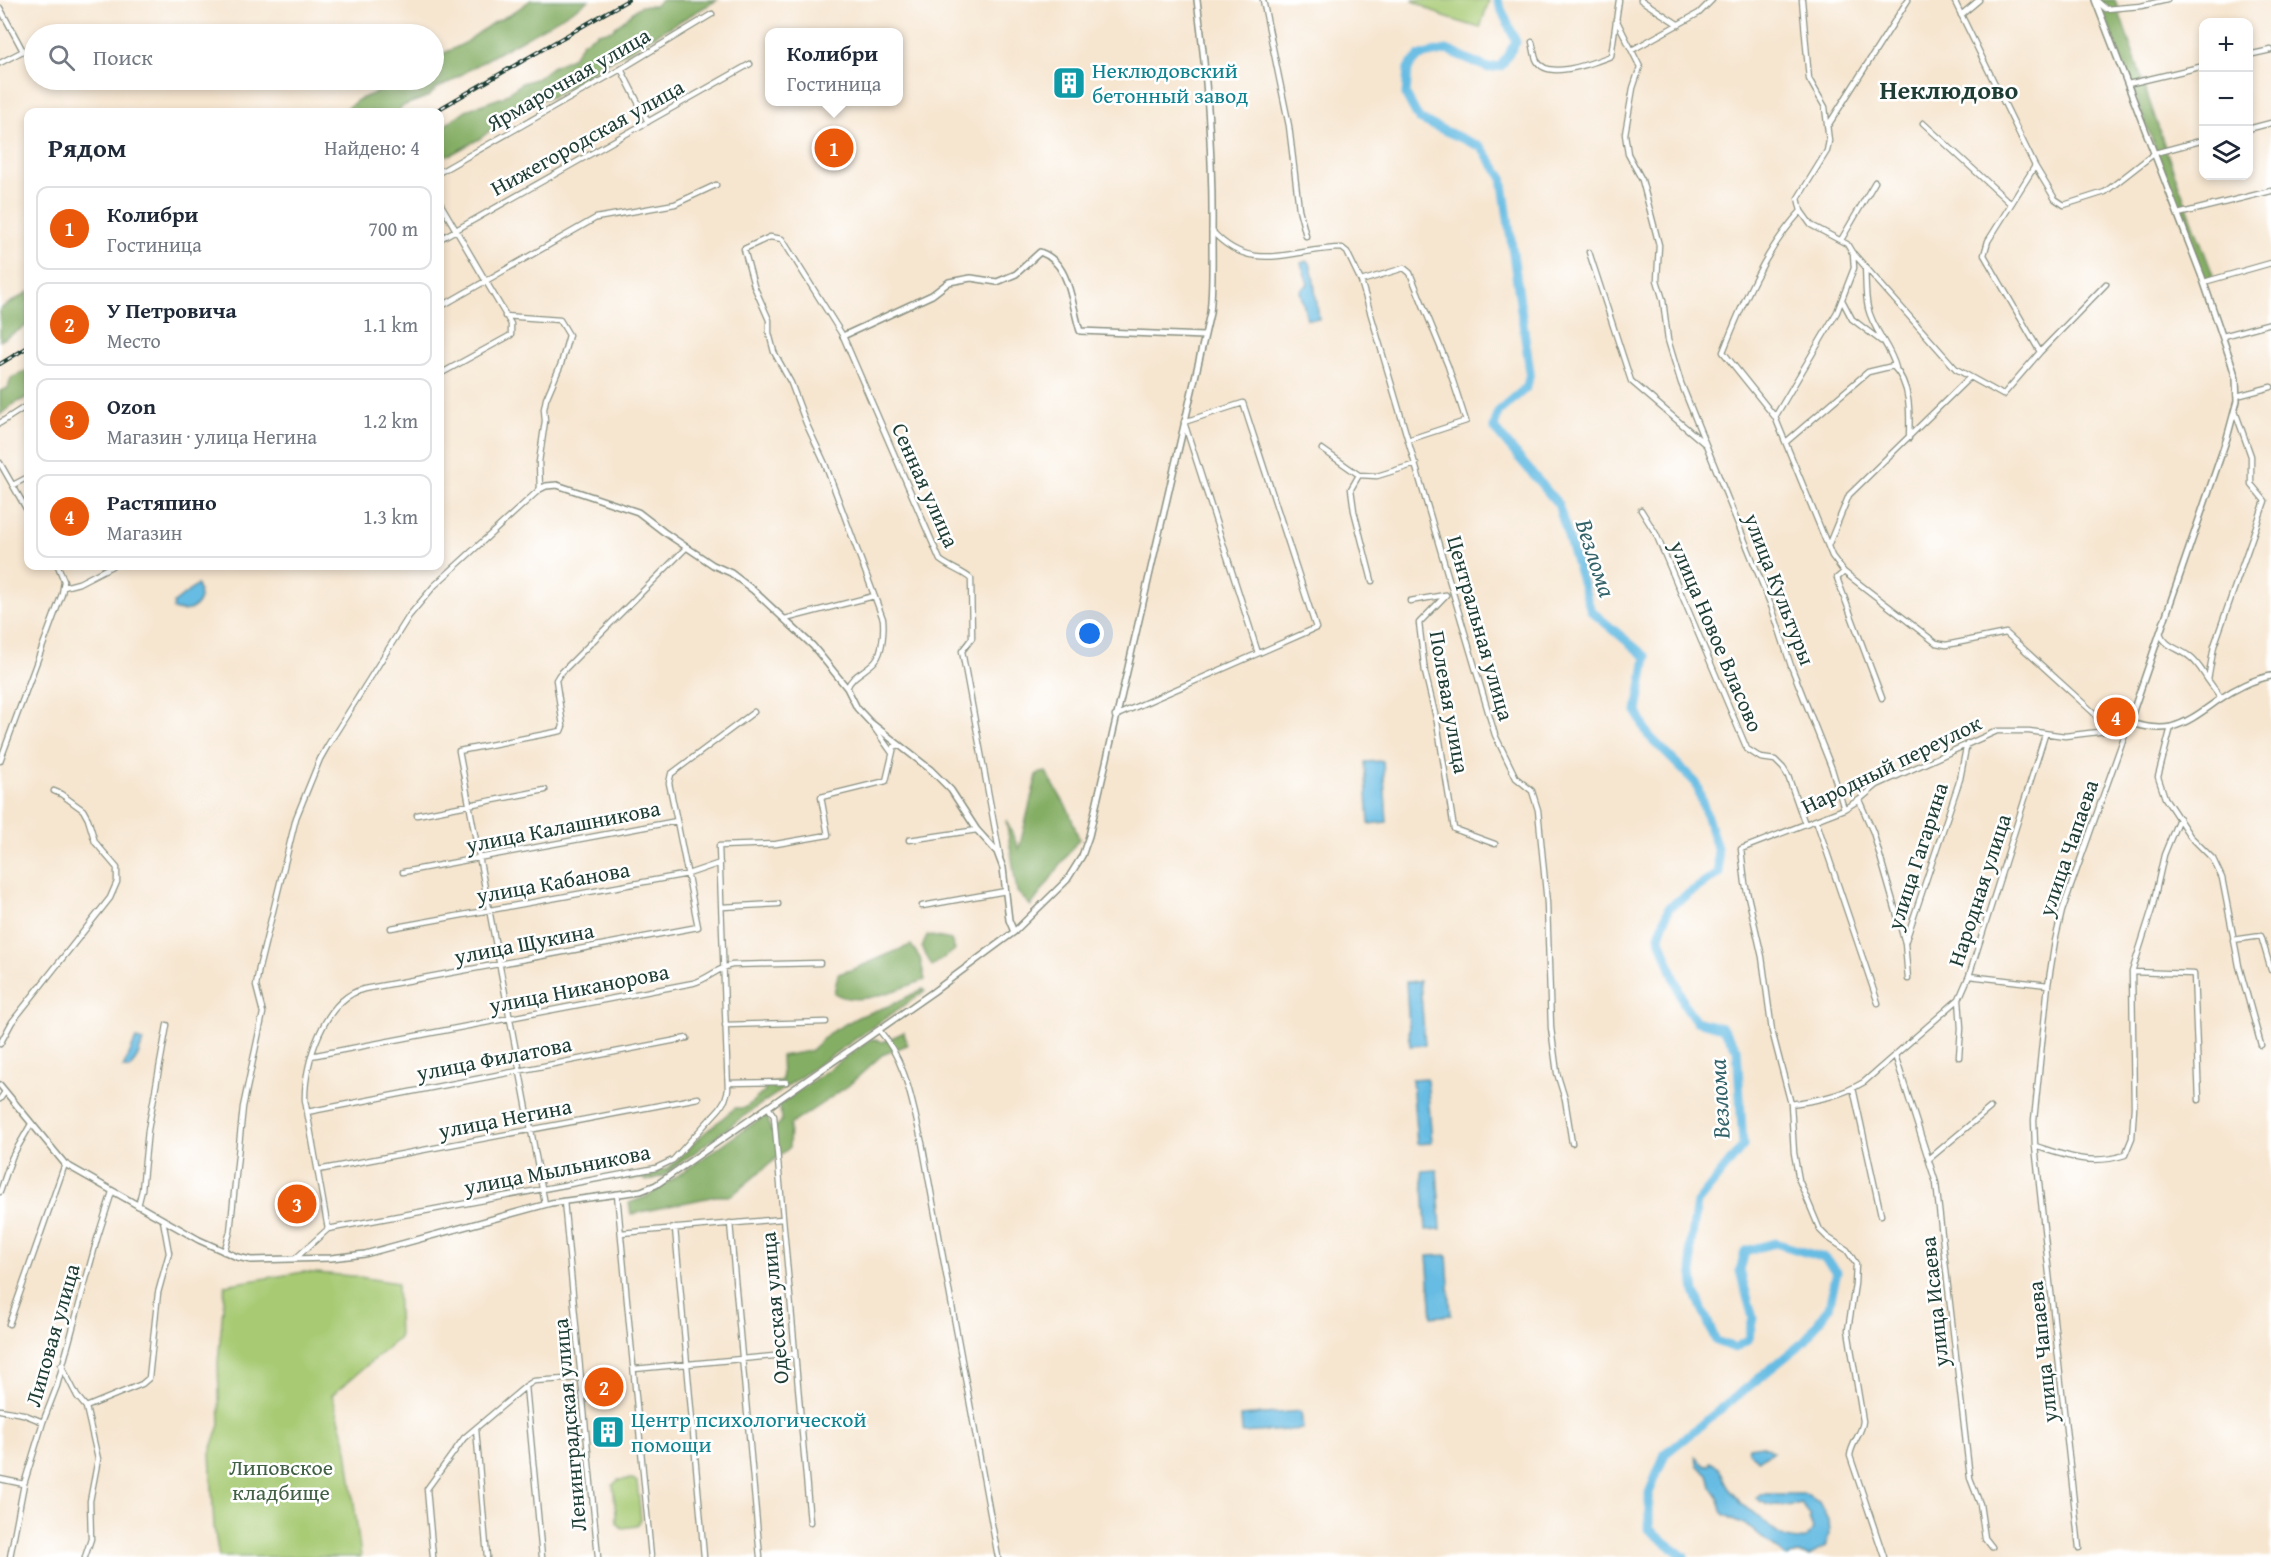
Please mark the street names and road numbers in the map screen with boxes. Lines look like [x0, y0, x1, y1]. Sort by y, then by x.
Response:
street label: Ярмарочная улица [479, 19, 656, 139]
street label: Нижегородская улица [484, 70, 690, 204]
street label: Сенная улица [884, 417, 968, 553]
street label: улица Культуры [1736, 507, 1824, 670]
street label: Центральная улица [1439, 532, 1523, 725]
street label: улица Новое Власово [1662, 534, 1772, 737]
street label: Полевая улица [1422, 628, 1478, 776]
street label: Народный переулок [1795, 706, 1987, 822]
street label: улица Чапаева [2029, 775, 2107, 922]
street label: улица Гагарина [1878, 778, 1956, 935]
street label: улица Калашникова [462, 791, 663, 861]
street label: Народная улица [1939, 809, 2019, 970]
street label: улица Кабанова [473, 853, 633, 911]
street label: улица Щукина [450, 914, 597, 972]
street label: улица Никанорова [486, 955, 672, 1021]
street label: улица Филатова [413, 1027, 575, 1089]
street label: улица Негина [435, 1089, 575, 1147]
street label: улица Мыльникова [460, 1135, 653, 1203]
street label: Одесская улица [751, 1230, 797, 1385]
street label: улица Исаева [1911, 1235, 1957, 1370]
street label: Липовая улица [16, 1259, 88, 1410]
street label: улица Чапаева [2019, 1279, 2065, 1426]
street label: Ленинградская улица [544, 1317, 594, 1533]

